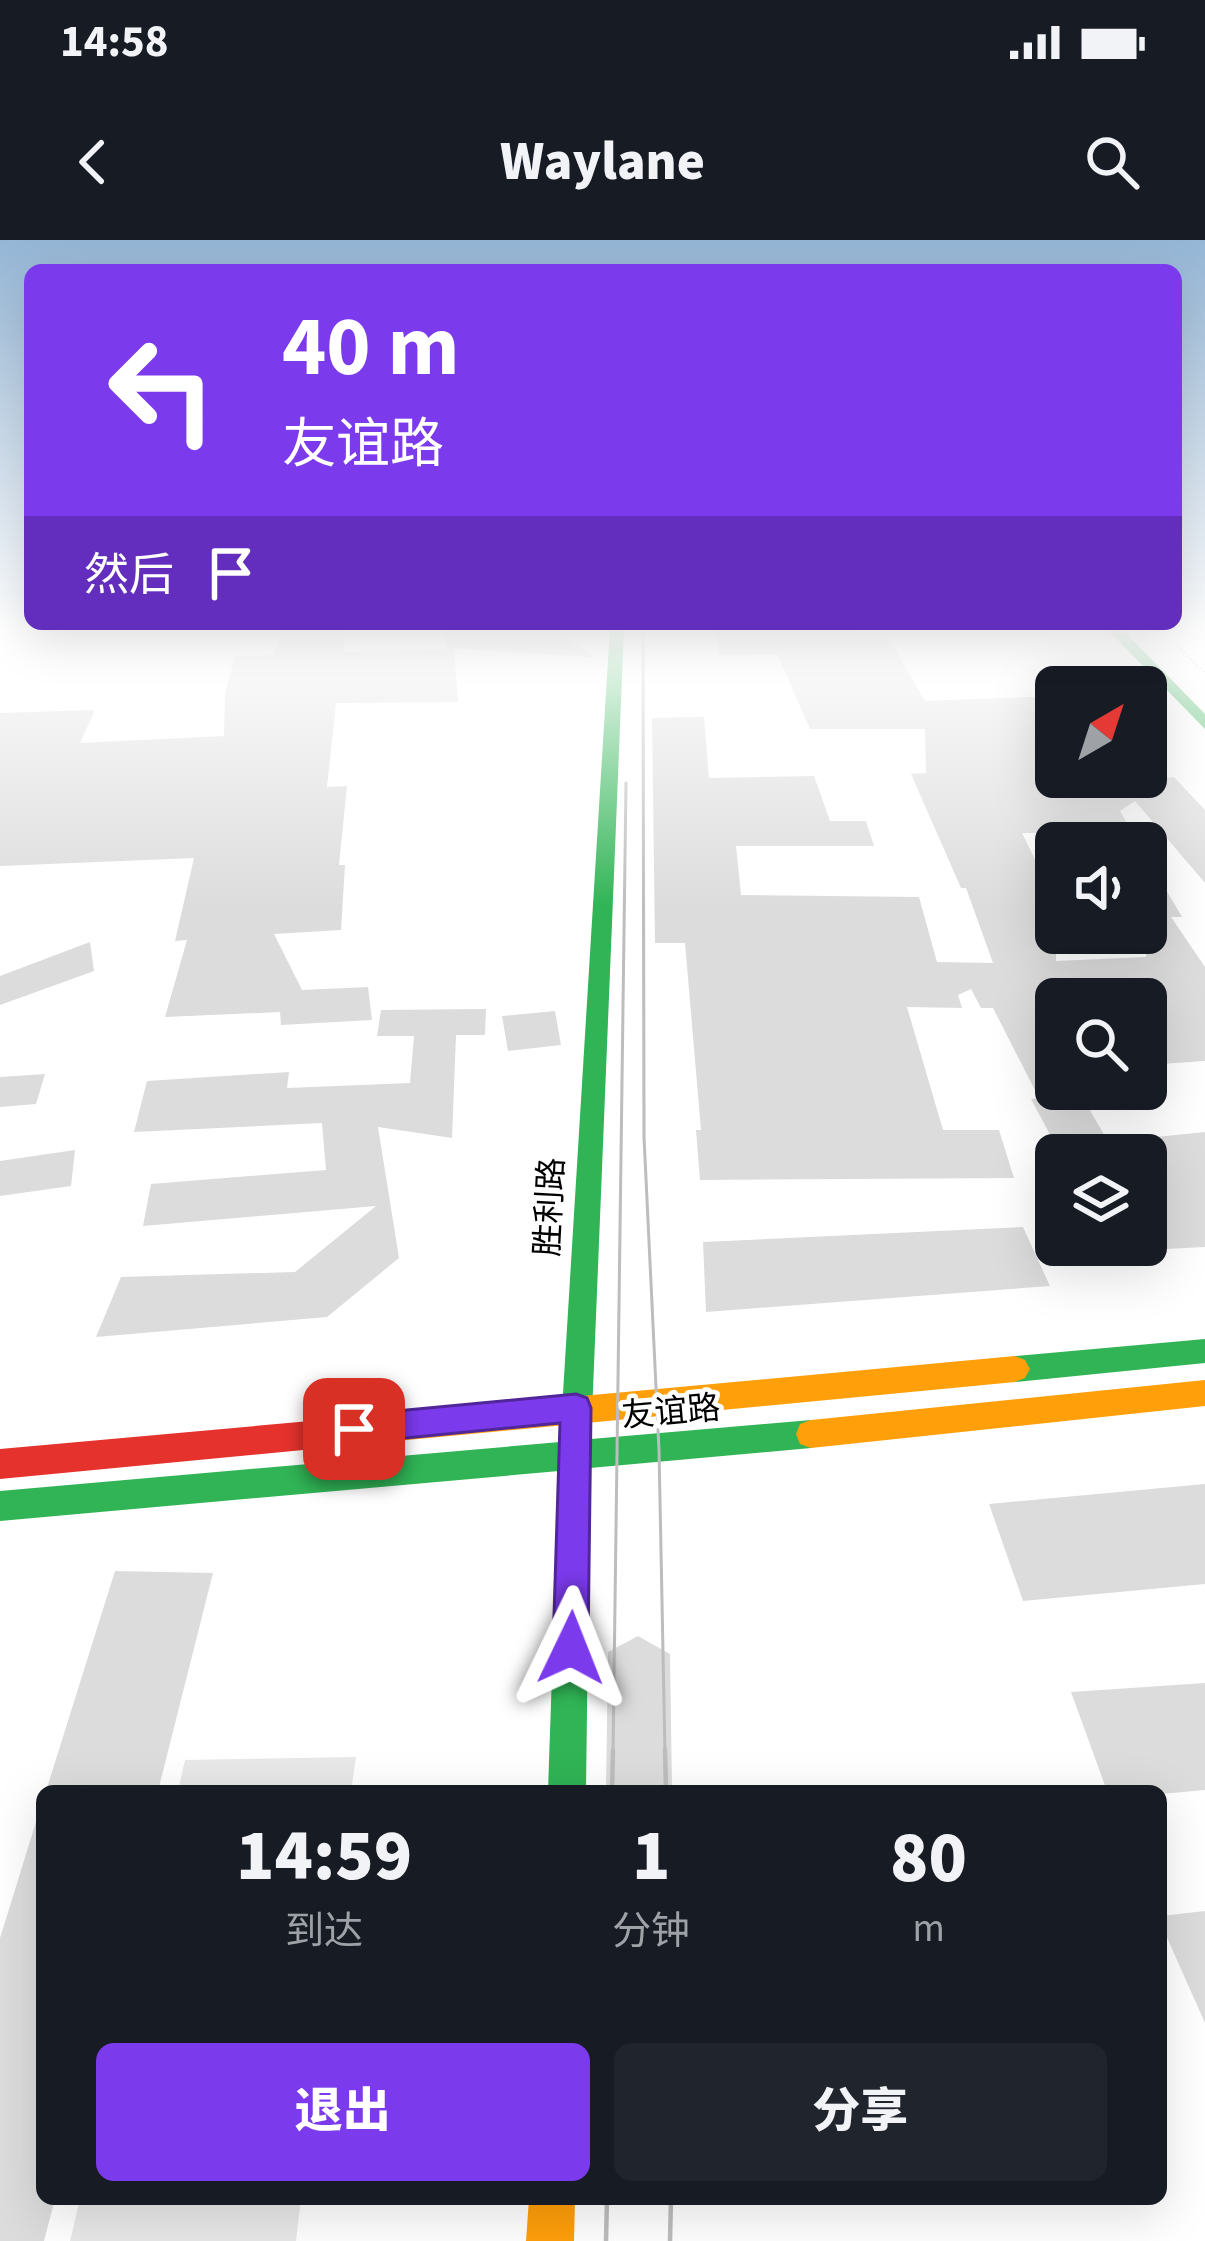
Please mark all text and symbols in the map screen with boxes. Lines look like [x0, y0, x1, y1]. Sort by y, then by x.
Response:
text: 14:58 [60, 10, 169, 74]
text: Waylane [500, 124, 705, 201]
icon: back [60, 129, 126, 195]
icon: search [1079, 129, 1145, 195]
text: 40 m [282, 288, 460, 408]
icon: left [84, 312, 240, 468]
text: 友谊路 [282, 407, 444, 484]
icon: arrive [198, 540, 264, 606]
text: 然后 [84, 544, 174, 608]
north arrow [1035, 666, 1167, 798]
map controls [1035, 666, 1167, 1266]
button: sound [1035, 822, 1167, 954]
button: search [1035, 978, 1167, 1110]
button: layers [1035, 1134, 1167, 1266]
street label: 胜利路 [524, 1156, 576, 1258]
pin [303, 1378, 405, 1480]
street label: 友谊路 [620, 1384, 722, 1440]
icon: arrive [321, 1396, 387, 1462]
position arrow [508, 1585, 634, 1711]
text: 14:59 [236, 1805, 412, 1908]
text: 1 [632, 1805, 670, 1908]
text: 80 [890, 1807, 967, 1910]
text: m [912, 1901, 945, 1957]
text: 到达 [285, 1904, 363, 1960]
text: 分钟 [612, 1904, 690, 1960]
button: 退出 [96, 2043, 590, 2181]
button: 分享 [614, 2043, 1107, 2181]

